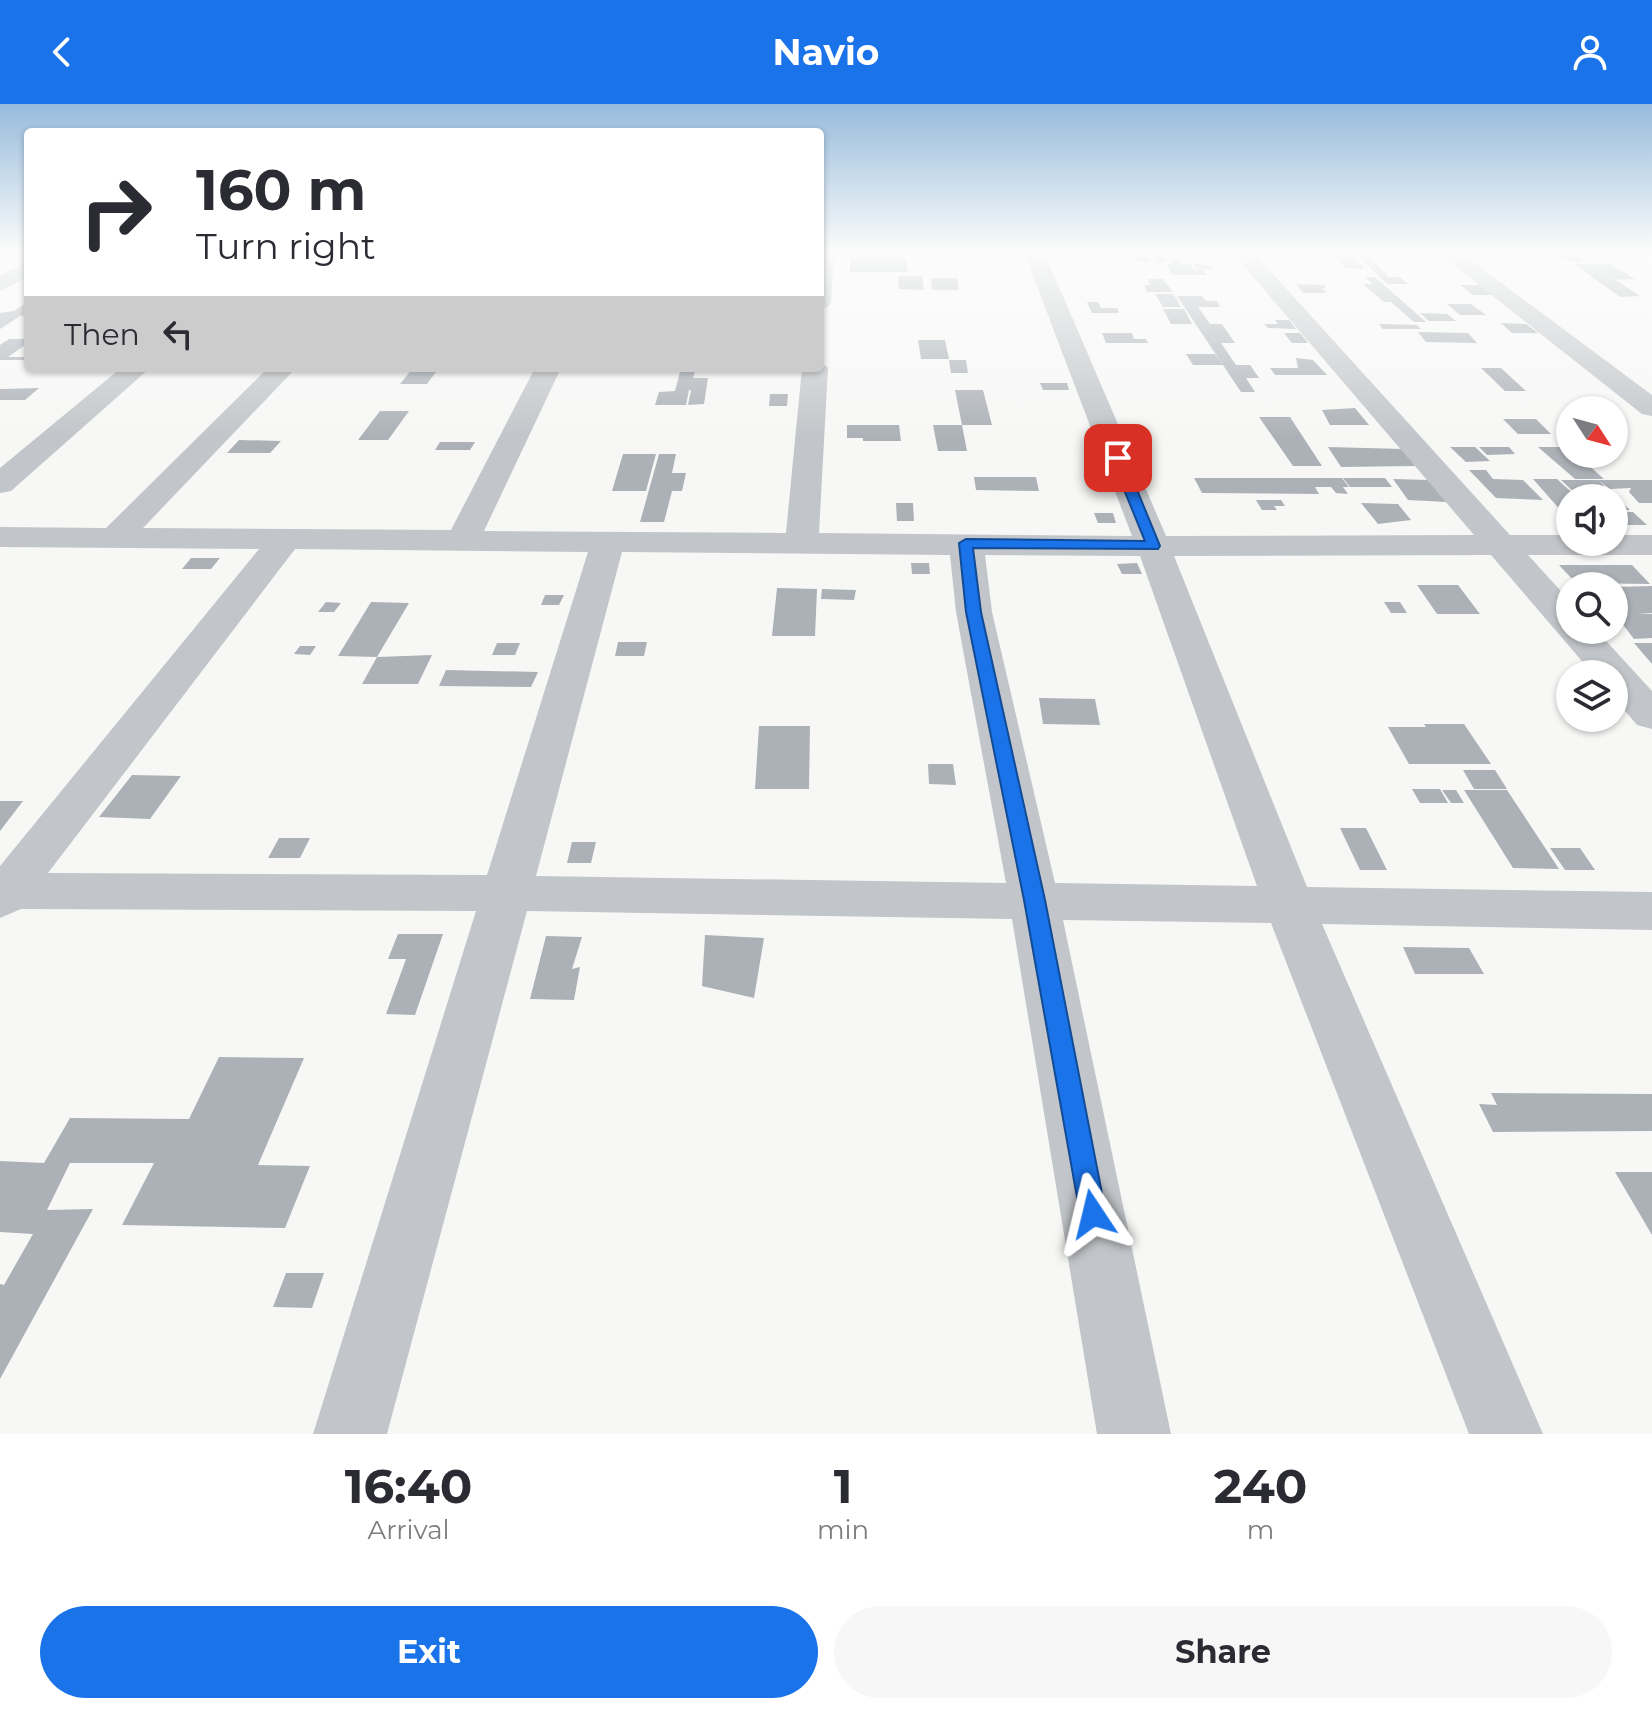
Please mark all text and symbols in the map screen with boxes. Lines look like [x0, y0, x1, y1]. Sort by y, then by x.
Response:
icon: back [40, 30, 84, 74]
text: Navio [773, 30, 879, 74]
icon: person [1568, 30, 1612, 74]
text: 160 m [196, 156, 366, 224]
icon: right [64, 160, 168, 264]
text: Turn right [196, 224, 376, 268]
icon: left [156, 312, 200, 356]
text: Then [64, 316, 140, 353]
north arrow [1556, 396, 1628, 468]
map controls [1556, 396, 1628, 732]
pin [1084, 424, 1152, 492]
icon: arrive [1096, 436, 1140, 480]
button: sound [1556, 484, 1628, 556]
button: search [1556, 572, 1628, 644]
button: layers [1556, 660, 1628, 732]
position arrow [1051, 1172, 1135, 1256]
text: 16:40 [345, 1457, 472, 1515]
text: 1 [834, 1457, 852, 1515]
text: 240 [1214, 1457, 1307, 1515]
text: Arrival [367, 1514, 450, 1546]
text: min [817, 1514, 869, 1546]
text: m [1247, 1514, 1274, 1546]
button: Exit [40, 1606, 818, 1698]
button: Share [834, 1606, 1612, 1698]

